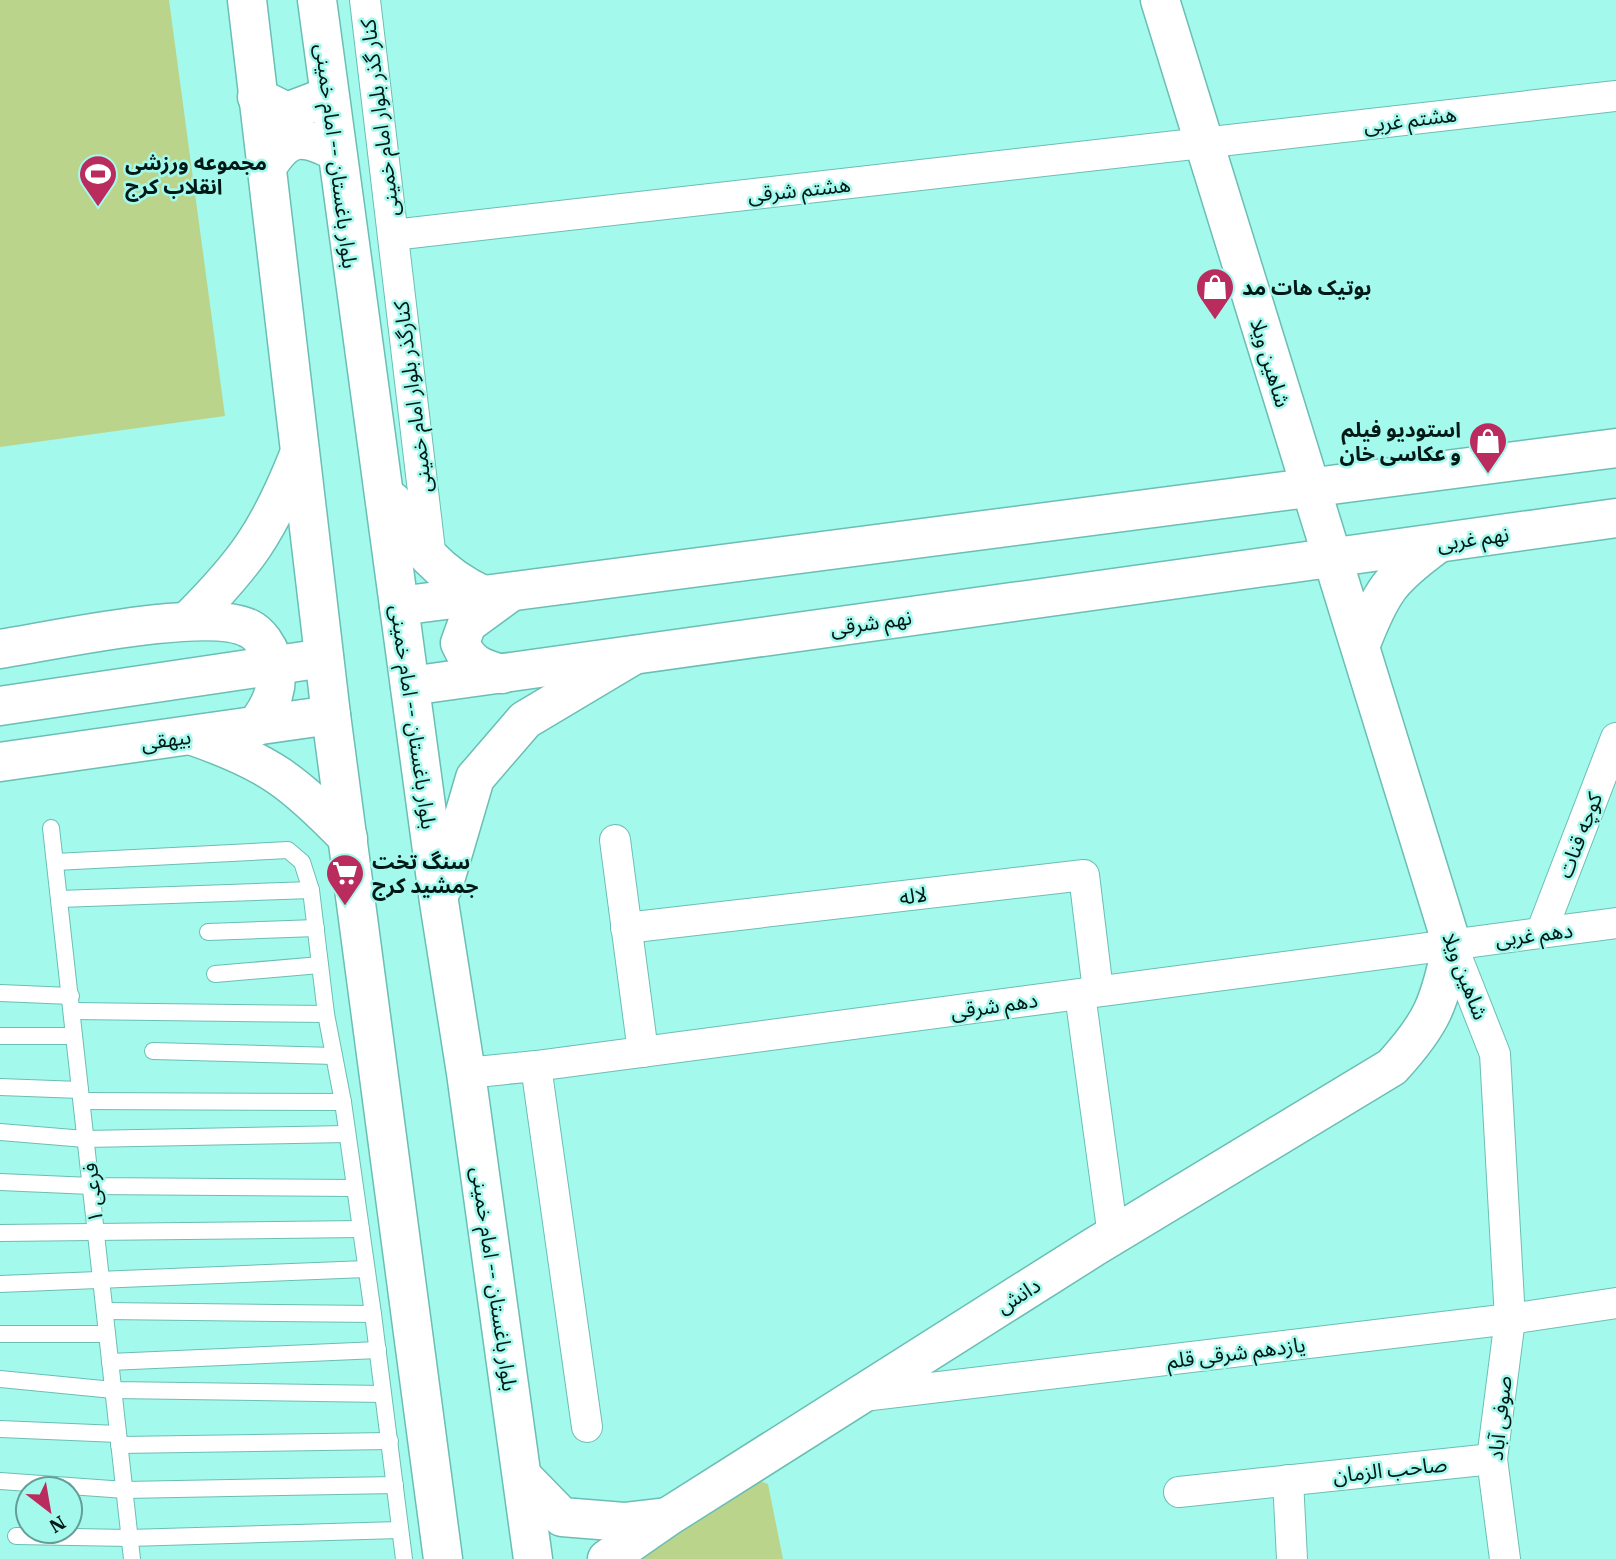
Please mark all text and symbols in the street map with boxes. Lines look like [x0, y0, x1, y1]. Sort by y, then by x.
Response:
street label: کنار گذر بلوار امام خمینی [353, 17, 408, 218]
street label: بلوار باغستان -- امام خمینی [306, 42, 365, 270]
street label: هشتم غربی [1362, 99, 1458, 141]
place label: مجموعه ورزشی انقلاب کرج [125, 148, 267, 202]
sports icon: مجموعه ورزشی انقلاب کرج [77, 153, 119, 208]
street label: هشتم شرقی [746, 170, 852, 210]
shop icon: بوتیک هات مد [1194, 266, 1236, 321]
place label: بوتیک هات مد [1242, 273, 1371, 301]
street label: کنارگذر بلوار امام خمینی [386, 299, 441, 494]
street label: شاهین ویلا [1244, 315, 1298, 411]
place label: استودیو فیلم و عکاسی خان [1340, 415, 1461, 467]
shop icon: استودیو فیلم و عکاسی خان [1467, 420, 1509, 475]
street label: نهم غربی [1435, 519, 1511, 559]
street label: نهم شرقی [828, 602, 914, 644]
street label: بلوار باغستان -- امام خمینی [381, 603, 444, 831]
street label: بیهقی [139, 722, 193, 756]
street label: کوچه قنات [1550, 788, 1608, 882]
place label: سنگ تخت جمشید کرج [372, 847, 479, 901]
supermarket icon: سنگ تخت جمشید کرج [324, 852, 366, 907]
street label: لاله [897, 879, 929, 911]
street label: دهم غربی [1494, 915, 1575, 955]
street label: شاهین ویلا [1437, 929, 1495, 1023]
street label: دهم شرقی [949, 985, 1040, 1027]
street label: ۱ فرعی [75, 1162, 109, 1224]
street label: بلوار باغستان -- امام خمینی [462, 1165, 525, 1393]
street label: دانش [991, 1271, 1045, 1319]
street label: یازدهم شرقی قلم [1165, 1330, 1307, 1376]
street label: صوفی آباد [1481, 1374, 1517, 1462]
street label: صاحب الزمان [1331, 1449, 1449, 1489]
north arrow [14, 1475, 84, 1545]
text: N [45, 1510, 70, 1539]

